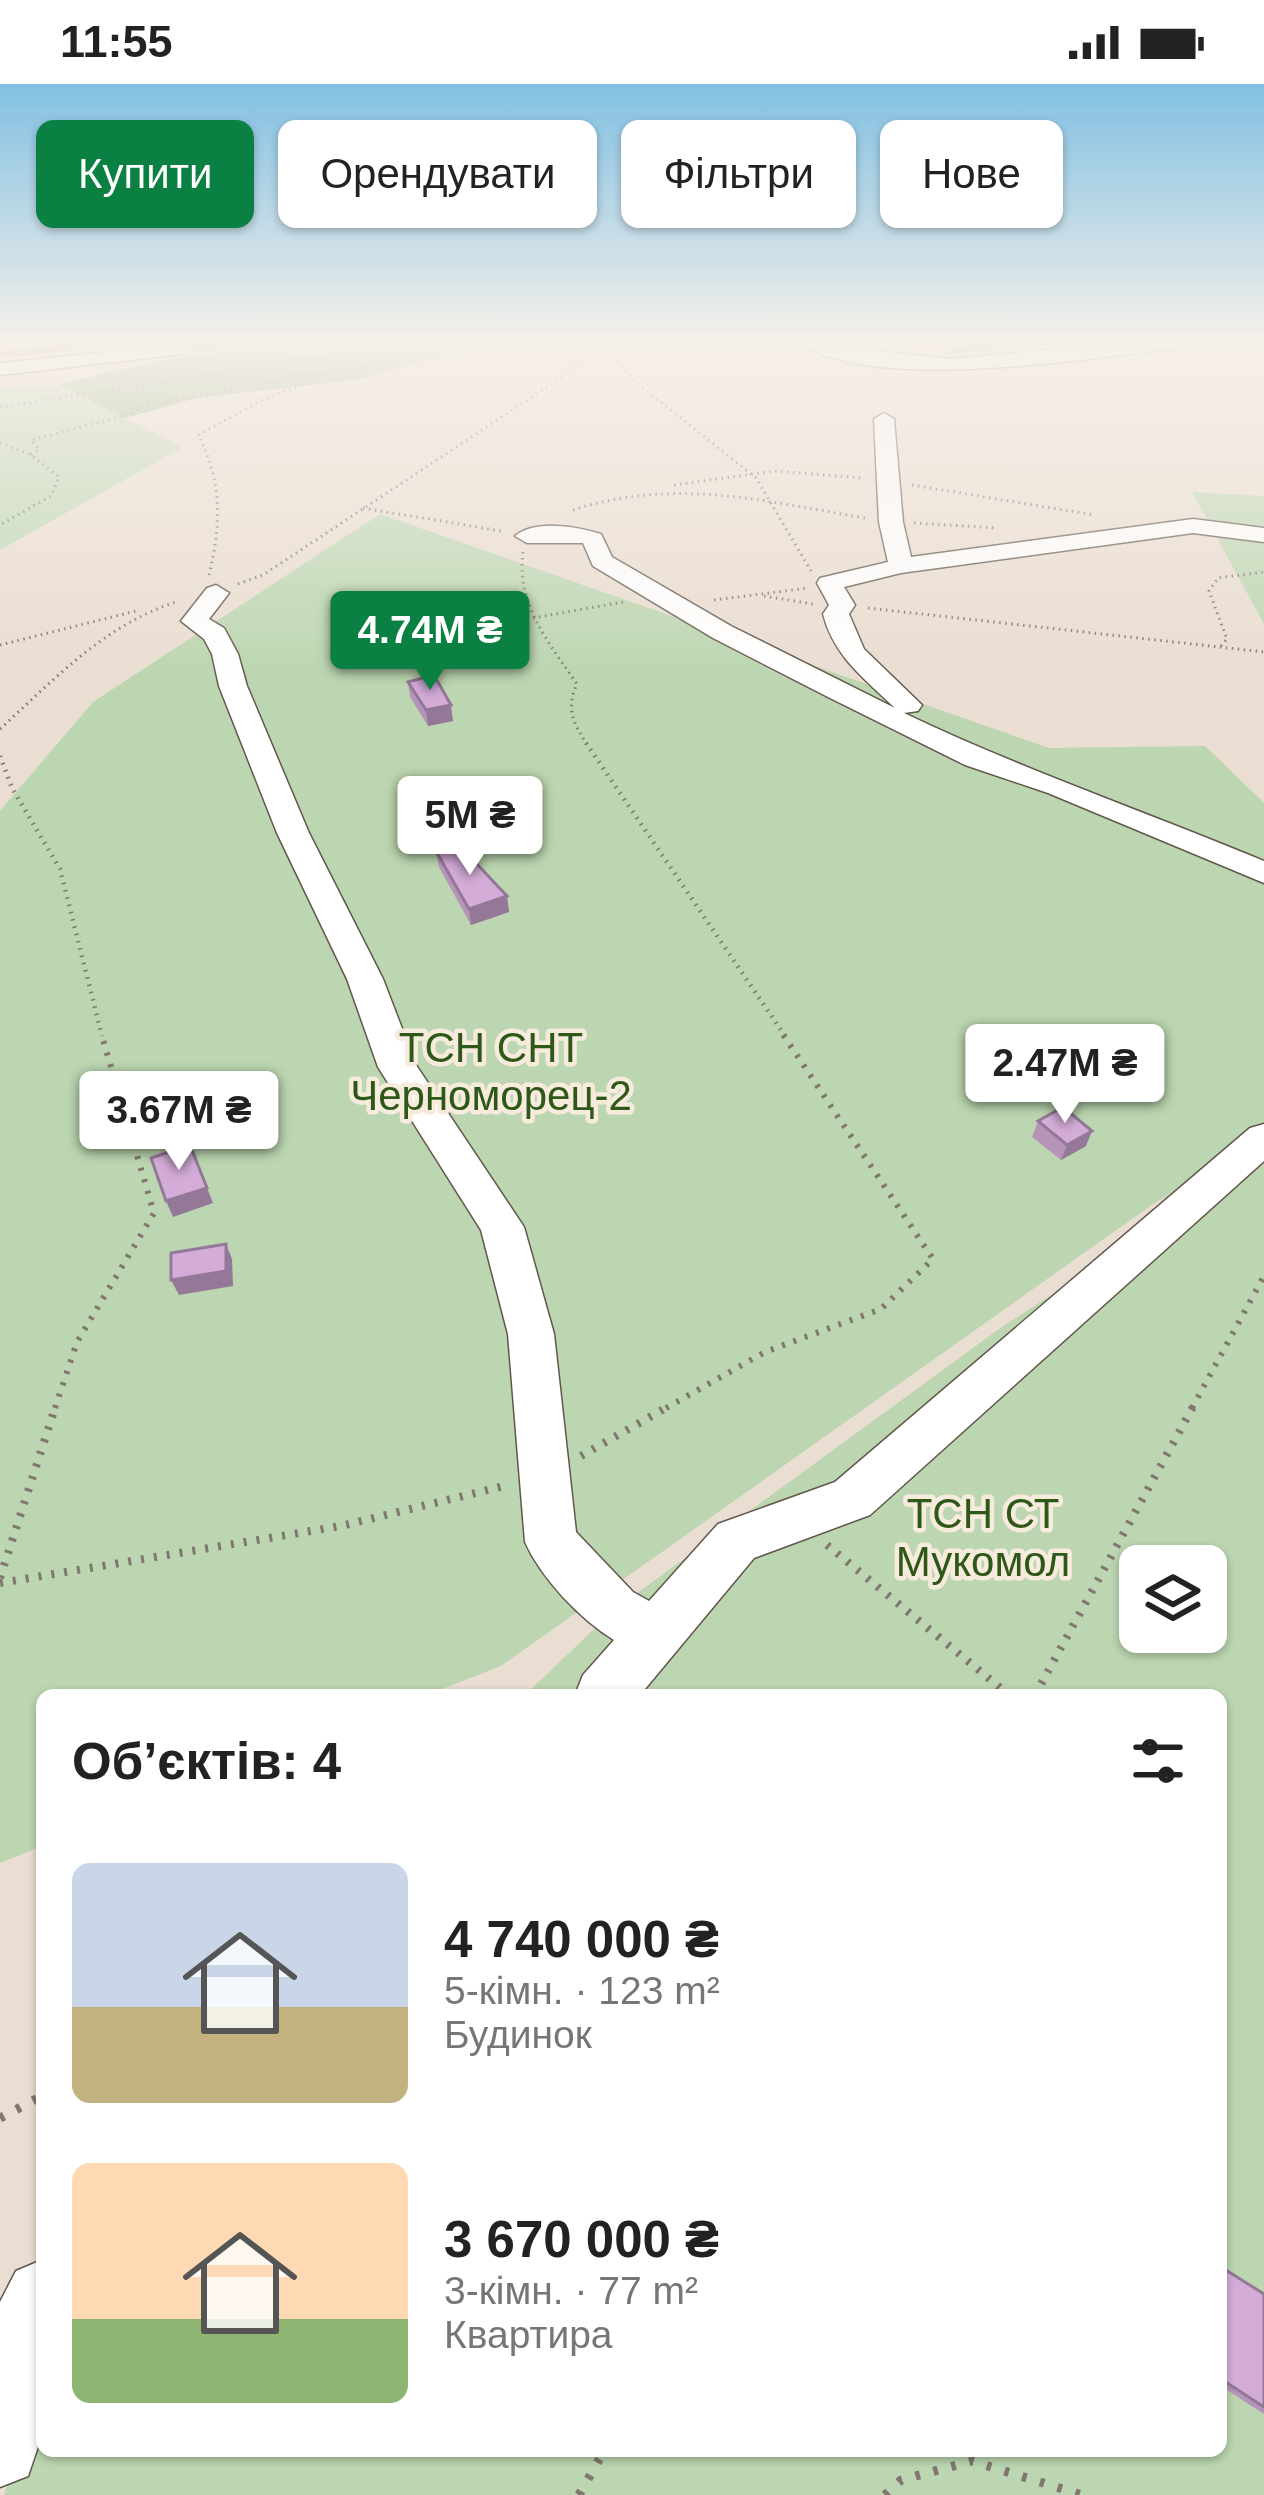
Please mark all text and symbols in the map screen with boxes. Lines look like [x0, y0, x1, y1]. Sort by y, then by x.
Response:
text: 11:55 [60, 16, 173, 67]
chip: Купити [36, 120, 254, 228]
chip: Орендувати [278, 120, 597, 228]
chip: Фільтри [621, 120, 856, 228]
chip: Нове [880, 120, 1063, 228]
pin: 4.74M ₴ [319, 591, 541, 693]
text: 4.74M ₴ [357, 608, 503, 651]
pin: 5M ₴ [399, 776, 541, 878]
text: 5M ₴ [424, 793, 516, 836]
park label: ТСН СНТ Черноморец-2 [350, 1024, 632, 1119]
pin: 2.47M ₴ [954, 1024, 1176, 1126]
text: 2.47M ₴ [992, 1041, 1138, 1084]
pin: 3.67M ₴ [68, 1071, 290, 1173]
text: 3.67M ₴ [106, 1088, 252, 1131]
park label: ТСН СТ Мукомол [896, 1490, 1070, 1585]
map controls [1119, 1545, 1227, 1653]
button: layers [1119, 1545, 1227, 1653]
icon: filters [1125, 1728, 1191, 1794]
text: Об’єктів: 4 [72, 1733, 341, 1790]
icon: home [168, 1911, 312, 2055]
text: 4 740 000 ₴ [444, 1911, 719, 1968]
text: 5-кімн. · 123 m² [444, 1969, 720, 2012]
text: Будинок [444, 2013, 592, 2056]
icon: home [168, 2211, 312, 2355]
text: 3 670 000 ₴ [444, 2211, 719, 2268]
text: 3-кімн. · 77 m² [444, 2269, 698, 2312]
text: Квартира [444, 2313, 613, 2356]

